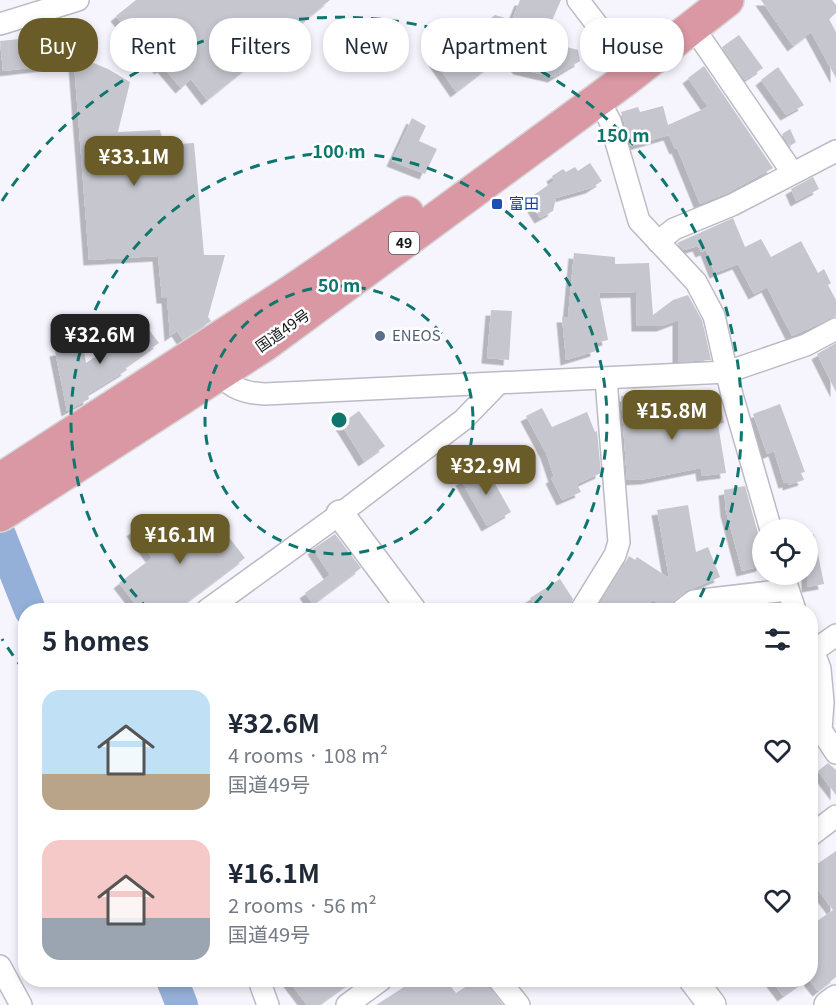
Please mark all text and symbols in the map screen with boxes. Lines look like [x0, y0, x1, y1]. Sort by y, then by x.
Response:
chip: Buy [18, 18, 98, 72]
chip: Rent [110, 18, 197, 72]
chip: Filters [209, 18, 311, 72]
chip: New [323, 18, 409, 72]
chip: Apartment [421, 18, 568, 72]
chip: House [580, 18, 684, 72]
text: 150 m [596, 121, 650, 147]
pin: ¥33.1M [85, 136, 183, 187]
text: 100 m [312, 137, 366, 163]
text: ¥33.1M [99, 141, 169, 170]
place label: 富田 [509, 192, 539, 213]
marker: 富田 [490, 197, 504, 211]
road number: 49 [389, 232, 419, 254]
text: 50 m [318, 271, 360, 297]
street label: 国道49号 [251, 303, 313, 356]
pin: ¥32.6M [51, 314, 149, 365]
text: ¥32.6M [65, 319, 135, 348]
place label: ENEOS [392, 324, 441, 345]
marker: ENEOS [373, 329, 387, 343]
pin: ¥15.8M [623, 390, 721, 441]
text: ¥15.8M [637, 395, 707, 424]
centre of rings [329, 410, 349, 430]
pin: ¥32.9M [437, 445, 535, 496]
text: ¥32.9M [451, 450, 521, 479]
pin: ¥16.1M [131, 514, 229, 565]
text: ¥16.1M [145, 519, 215, 548]
map controls [752, 519, 818, 585]
button: locate [752, 519, 818, 585]
text: 5 homes [42, 621, 149, 658]
icon: filters [761, 623, 794, 656]
text: ¥32.6M [228, 703, 320, 740]
icon: home [90, 714, 162, 786]
icon: heart [761, 734, 794, 767]
text: 4 rooms · 108 m² [228, 740, 388, 769]
text: 国道49号 [228, 769, 310, 798]
text: ¥16.1M [228, 853, 320, 890]
icon: home [90, 864, 162, 936]
icon: heart [761, 884, 794, 917]
text: 2 rooms · 56 m² [228, 890, 377, 919]
text: 国道49号 [228, 919, 310, 948]

